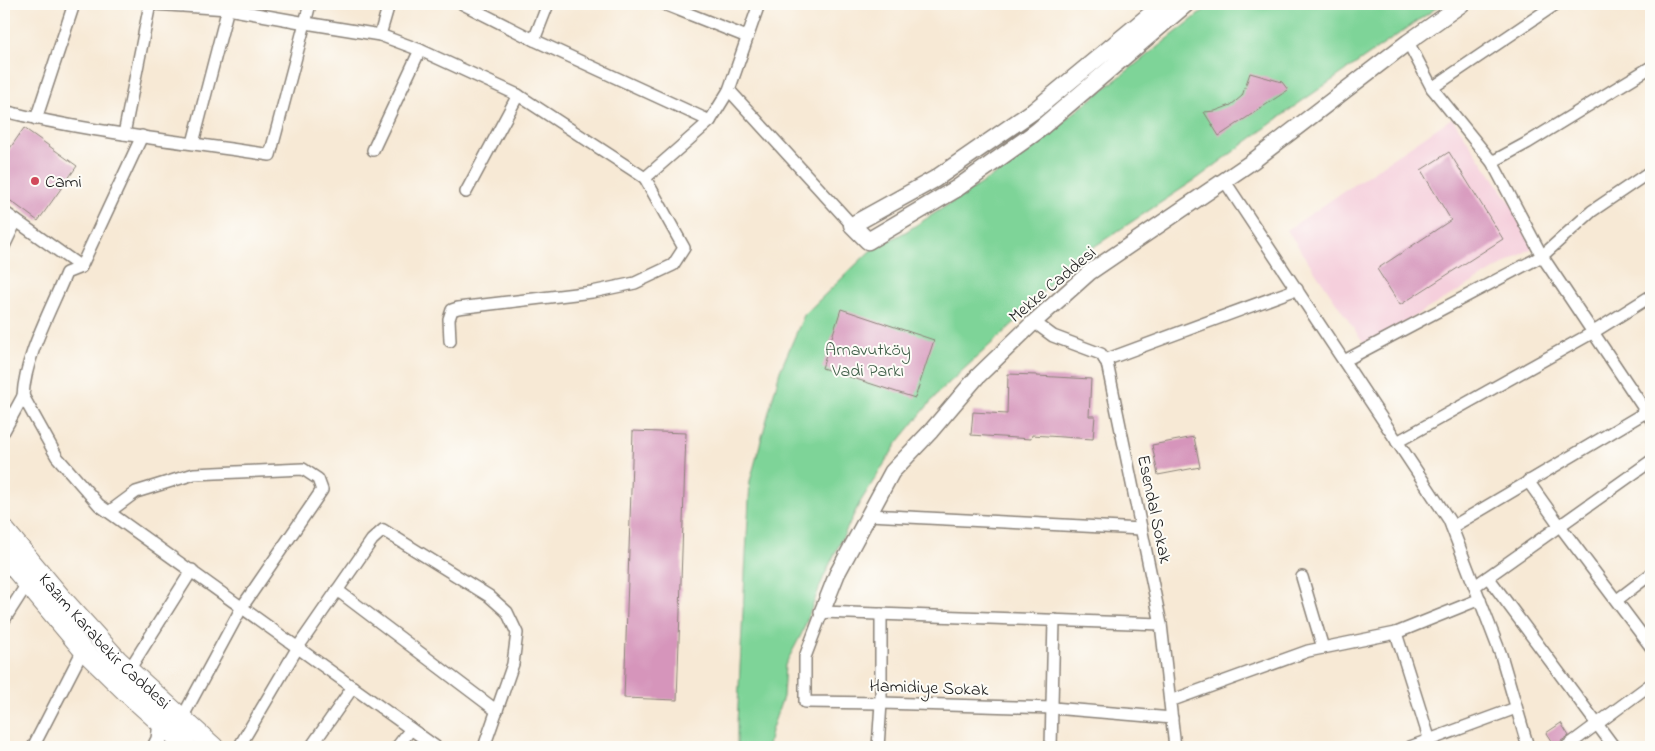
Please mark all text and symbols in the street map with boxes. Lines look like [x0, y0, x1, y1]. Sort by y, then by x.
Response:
place label: Cami [45, 170, 82, 196]
marker: Cami [29, 175, 41, 187]
street label: Mekke Caddesi [1004, 241, 1103, 330]
park label: Arnavutköy Vadi Parkı [825, 338, 911, 385]
street label: Esendal Sokak [1129, 453, 1177, 566]
street label: Kazım Karabekir Caddesi [31, 568, 176, 717]
street label: Hamidiye Sokak [869, 674, 989, 704]

